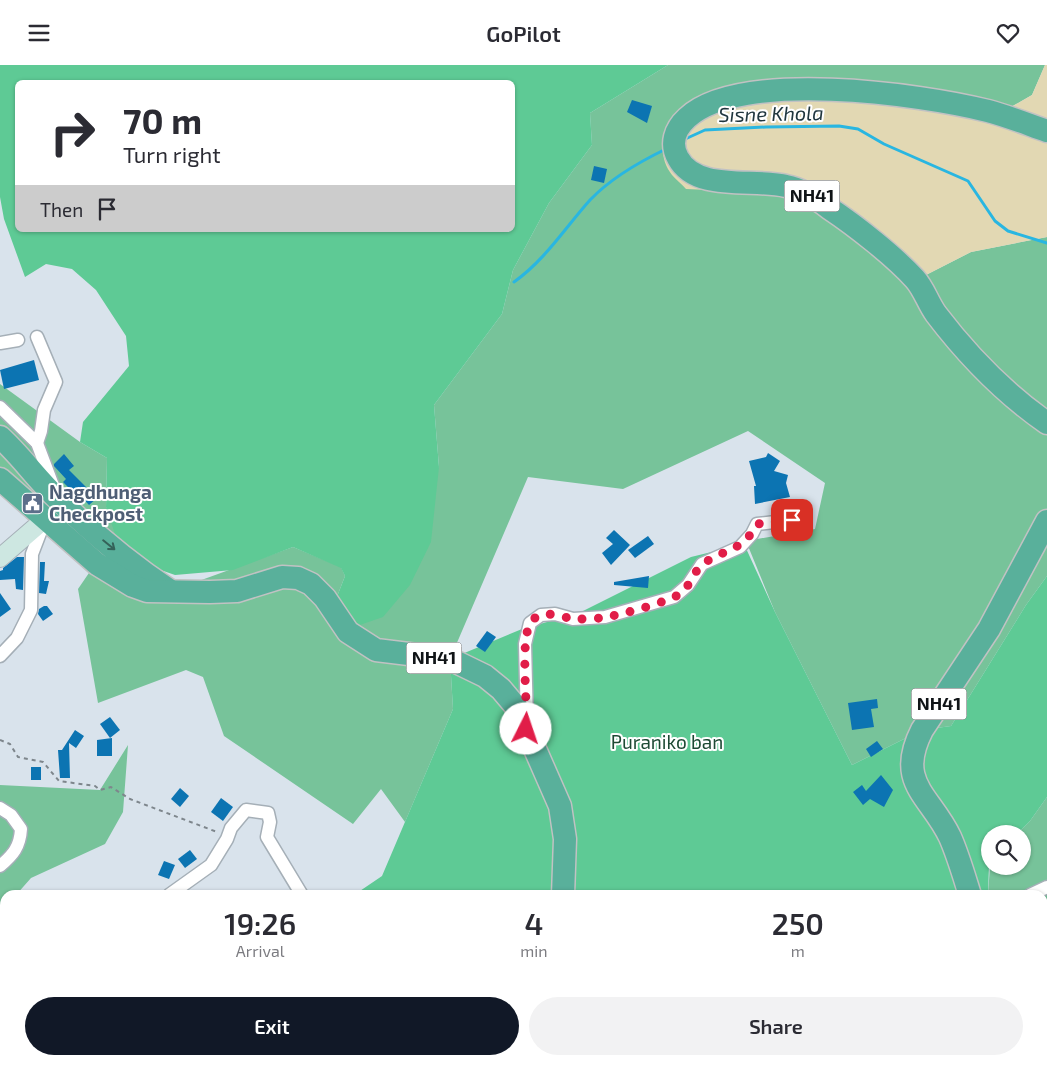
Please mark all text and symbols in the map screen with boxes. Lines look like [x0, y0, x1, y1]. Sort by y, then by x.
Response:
icon: menu [25, 19, 53, 47]
icon: heart [994, 19, 1022, 47]
text: GoPilot [486, 20, 561, 46]
text: 70 m [123, 99, 202, 141]
icon: right [40, 100, 105, 165]
water label: Sisne Khola [718, 100, 824, 126]
text: Turn right [123, 141, 221, 167]
road number: NH41 [784, 180, 840, 211]
icon: arrive [93, 195, 121, 223]
text: Then [40, 198, 83, 221]
place label: Nagdhunga Checkpost [49, 480, 152, 525]
public building icon: Nagdhunga Checkpost [21, 491, 45, 515]
pin [771, 499, 813, 541]
icon: arrive [778, 506, 806, 534]
one-way arrow [102, 540, 115, 551]
road number: NH41 [406, 643, 462, 673]
road number: NH41 [912, 689, 966, 719]
position arrow [499, 702, 551, 754]
park label: Puraniko ban [611, 730, 723, 753]
map controls [981, 825, 1031, 875]
button: search [981, 825, 1031, 875]
text: 19:26 [224, 905, 296, 941]
text: 4 [525, 905, 543, 941]
text: 250 [772, 905, 824, 941]
text: Arrival [236, 941, 285, 960]
text: min [520, 941, 548, 960]
text: m [791, 941, 805, 960]
button: Exit [25, 997, 519, 1055]
button: Share [529, 997, 1023, 1055]

